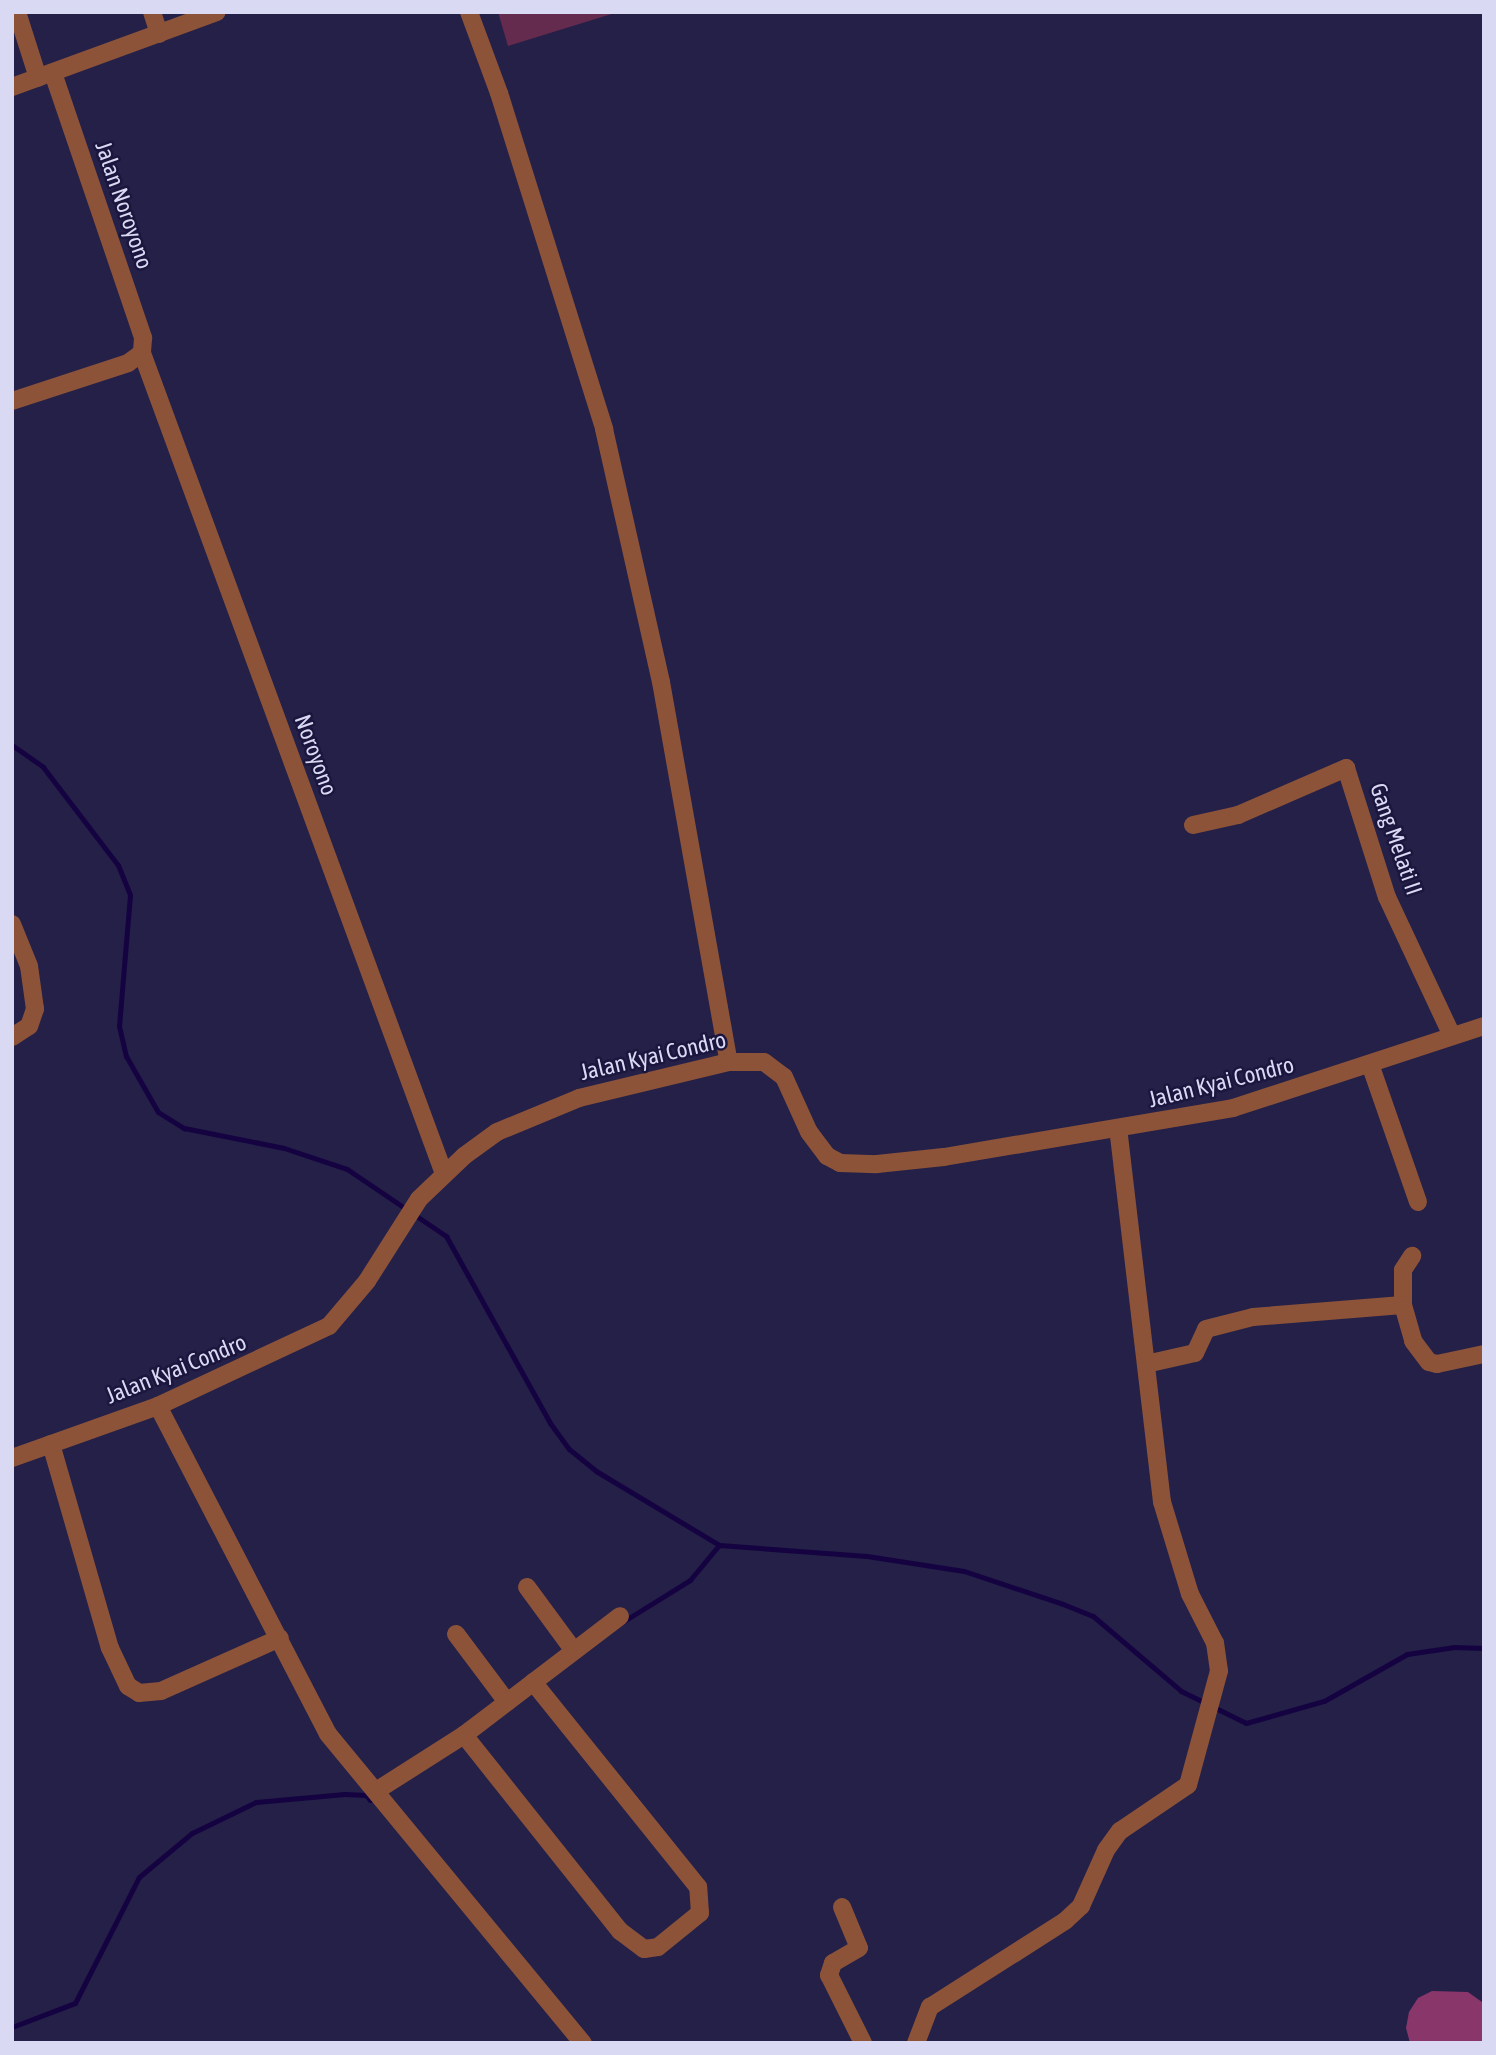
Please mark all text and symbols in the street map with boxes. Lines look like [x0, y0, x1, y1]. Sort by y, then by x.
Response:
street label: Jalan Noroyono [89, 138, 159, 272]
street label: Noroyono [289, 711, 343, 799]
street label: Gang Melati II [1364, 779, 1428, 899]
street label: Jalan Kyai Condro [577, 1026, 729, 1086]
street label: Jalan Kyai Condro [1145, 1051, 1297, 1113]
street label: Jalan Kyai Condro [102, 1328, 250, 1410]

